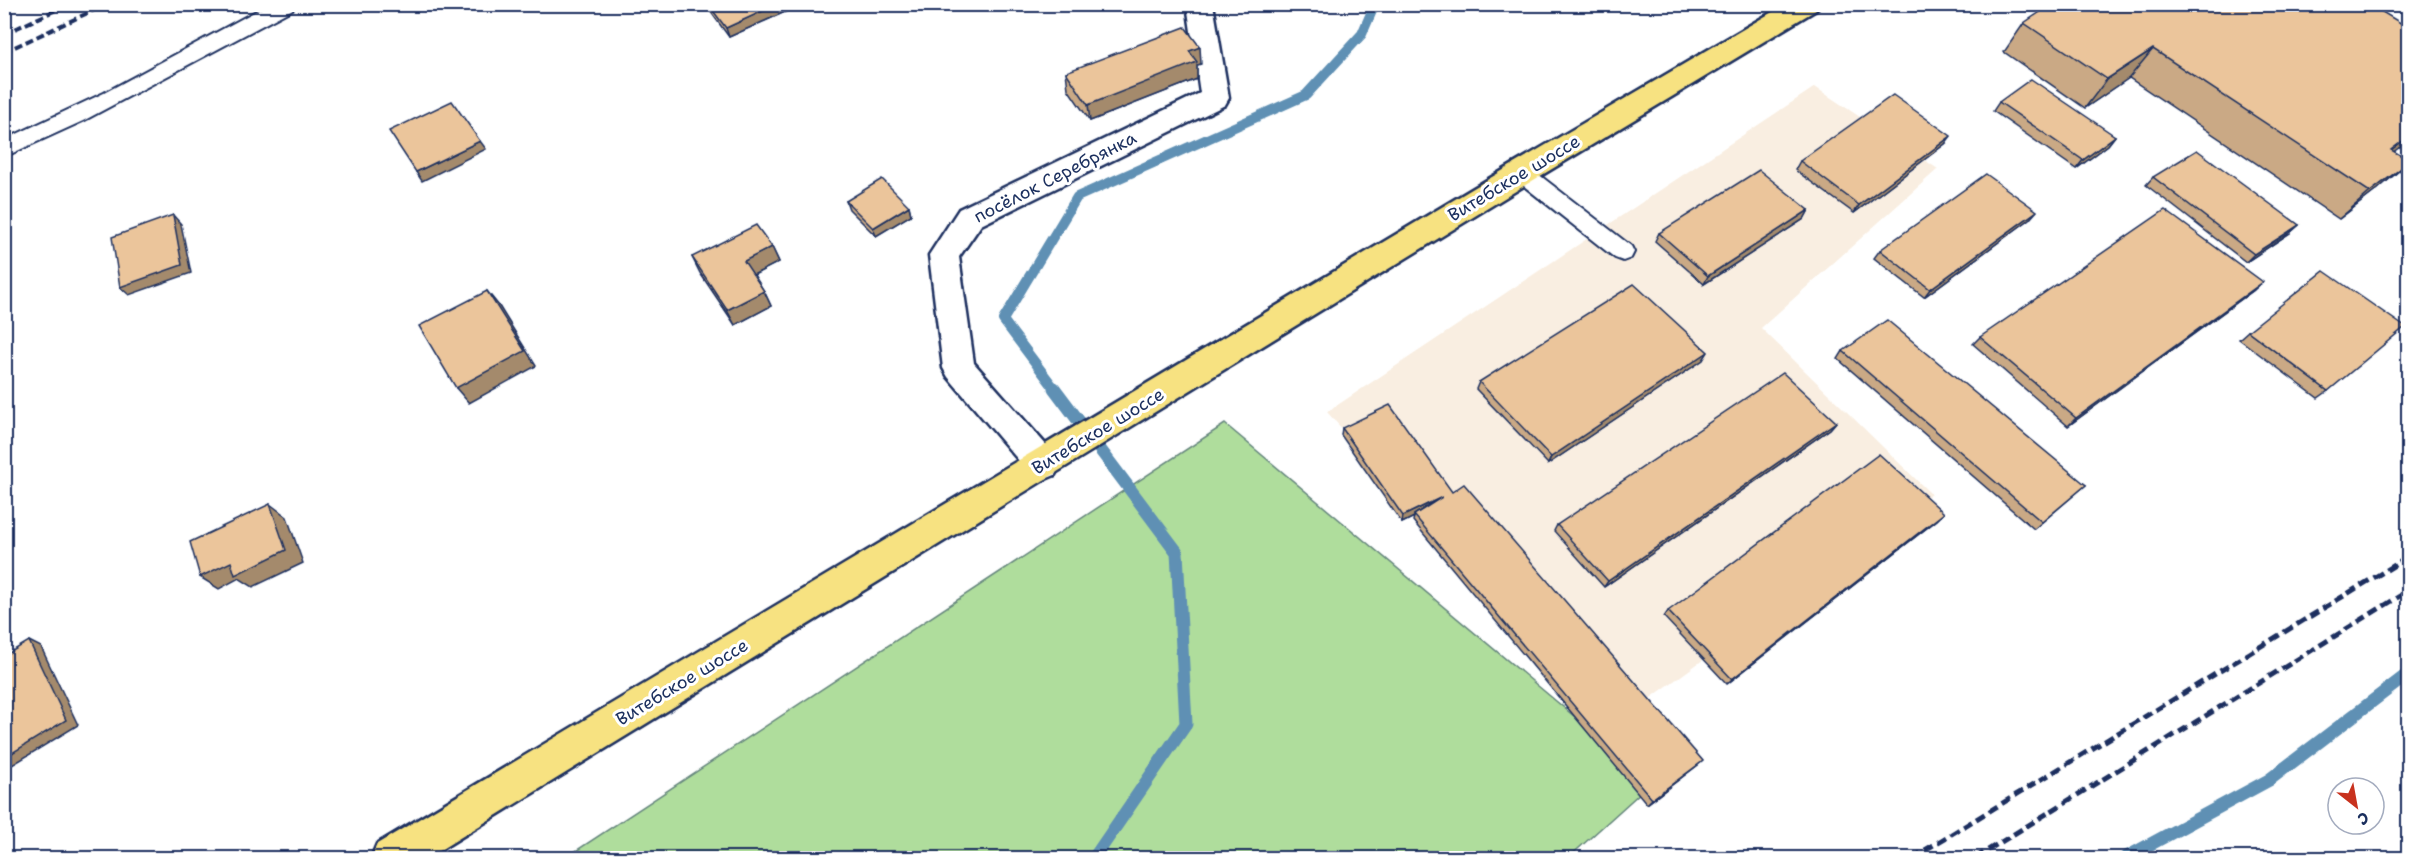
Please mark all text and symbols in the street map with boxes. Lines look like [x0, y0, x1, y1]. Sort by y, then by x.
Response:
street label: посёлок Серебрянка [970, 126, 1140, 228]
street label: Витебское шоссе [1443, 129, 1585, 227]
street label: Витебское шоссе [1027, 382, 1169, 480]
street label: Витебское шоссе [611, 633, 753, 731]
north arrow [2326, 776, 2386, 836]
text: С [2354, 807, 2373, 830]

